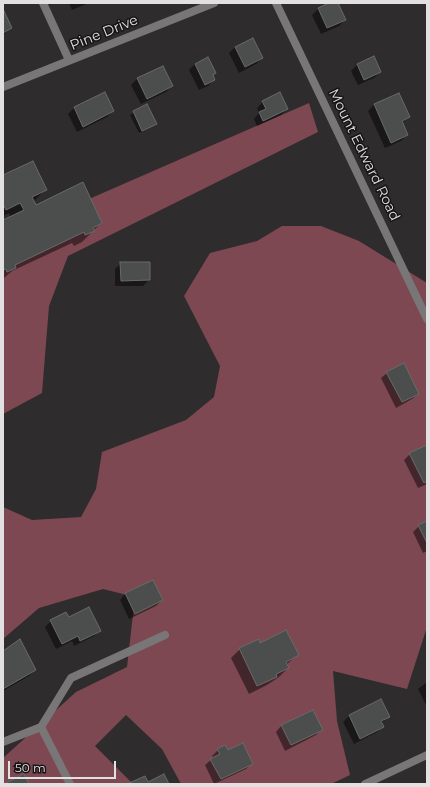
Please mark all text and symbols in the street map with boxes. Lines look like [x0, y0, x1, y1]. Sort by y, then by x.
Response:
street label: Pine Drive [67, 12, 141, 54]
street label: Mount Edward Road [325, 86, 403, 224]
scale bar [10, 753, 118, 779]
text: 50 m [15, 760, 46, 775]

